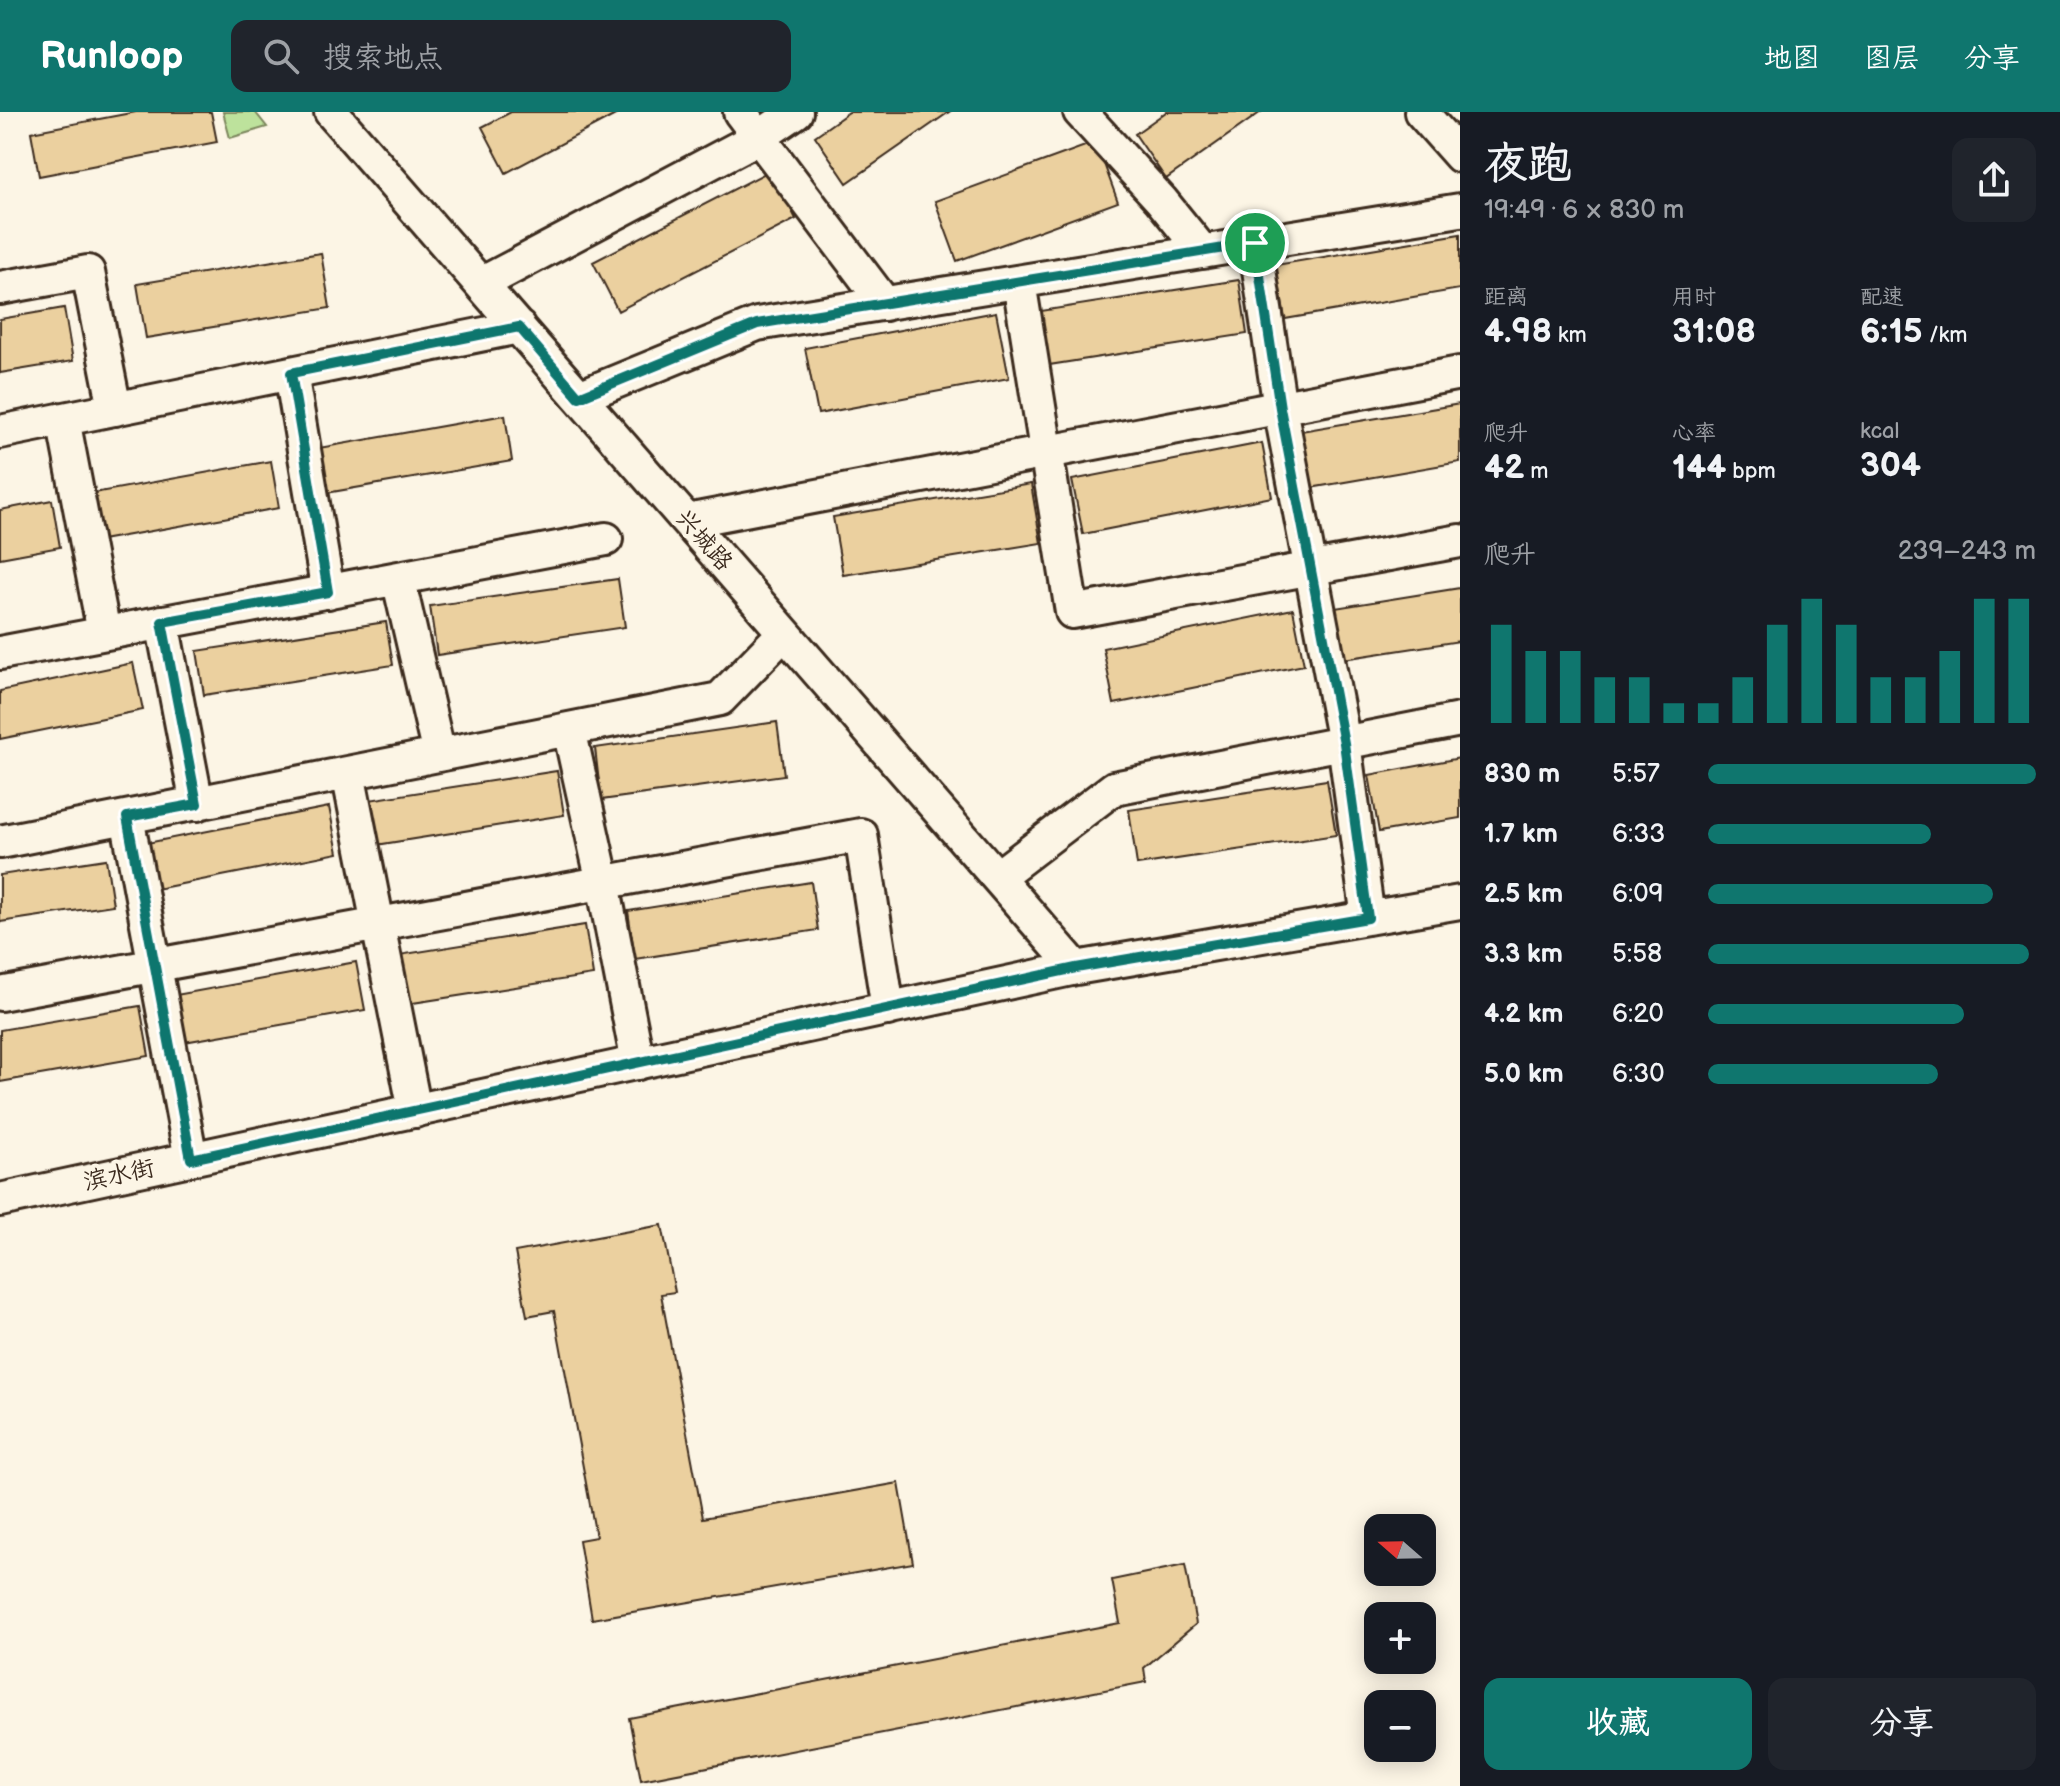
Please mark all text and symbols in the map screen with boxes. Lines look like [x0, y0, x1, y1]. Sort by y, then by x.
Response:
search box [231, 20, 791, 92]
text: Runloop [40, 34, 183, 79]
icon: search [259, 34, 303, 78]
text: 搜索地点 [323, 40, 443, 76]
text: 地图 [1764, 42, 1820, 75]
text: 图层 [1864, 42, 1920, 75]
text: 分享 [1964, 42, 2020, 75]
text: 夜跑 [1484, 138, 1572, 191]
button: share [1952, 138, 2036, 222]
text: 19:49 · 6 × 830 m [1484, 195, 1684, 226]
pin [1221, 209, 1289, 277]
icon: arrive [1233, 221, 1277, 265]
text: 距离 [1484, 284, 1528, 311]
text: 用时 [1672, 284, 1716, 311]
text: 配速 [1860, 284, 1904, 311]
text: 4.98 [1484, 311, 1552, 352]
text: 31:08 [1672, 311, 1756, 352]
text: 6:15 [1860, 311, 1923, 352]
text: km [1552, 322, 1587, 349]
text: /km [1923, 322, 1968, 349]
text: kcal [1860, 418, 1899, 445]
text: 爬升 [1484, 420, 1528, 447]
text: 心率 [1672, 420, 1716, 447]
text: 304 [1860, 445, 1921, 486]
text: 42 [1484, 447, 1524, 488]
text: 144 [1672, 447, 1726, 488]
text: m [1524, 458, 1549, 485]
text: bpm [1726, 458, 1776, 485]
street label: 兴城路 [669, 503, 739, 577]
text: 239–243 m [1898, 536, 2036, 567]
text: 爬升 [1484, 540, 1536, 571]
text: 830 m [1484, 759, 1560, 790]
text: 5:57 [1612, 759, 1660, 790]
text: 1.7 km [1484, 819, 1558, 850]
text: 6:33 [1612, 819, 1665, 850]
text: 2.5 km [1484, 879, 1563, 910]
text: 6:09 [1612, 879, 1663, 910]
text: 3.3 km [1484, 939, 1563, 970]
text: 5:58 [1612, 939, 1662, 970]
text: 4.2 km [1484, 999, 1563, 1030]
text: 6:20 [1612, 999, 1664, 1030]
text: 5.0 km [1484, 1059, 1564, 1090]
text: 6:30 [1612, 1059, 1664, 1090]
street label: 滨水街 [81, 1153, 157, 1197]
north arrow [1364, 1514, 1436, 1586]
map controls [1364, 1514, 1436, 1762]
button: + [1364, 1602, 1436, 1674]
button: 收藏 [1484, 1678, 1752, 1770]
button: 分享 [1768, 1678, 2036, 1770]
button: − [1364, 1690, 1436, 1762]

